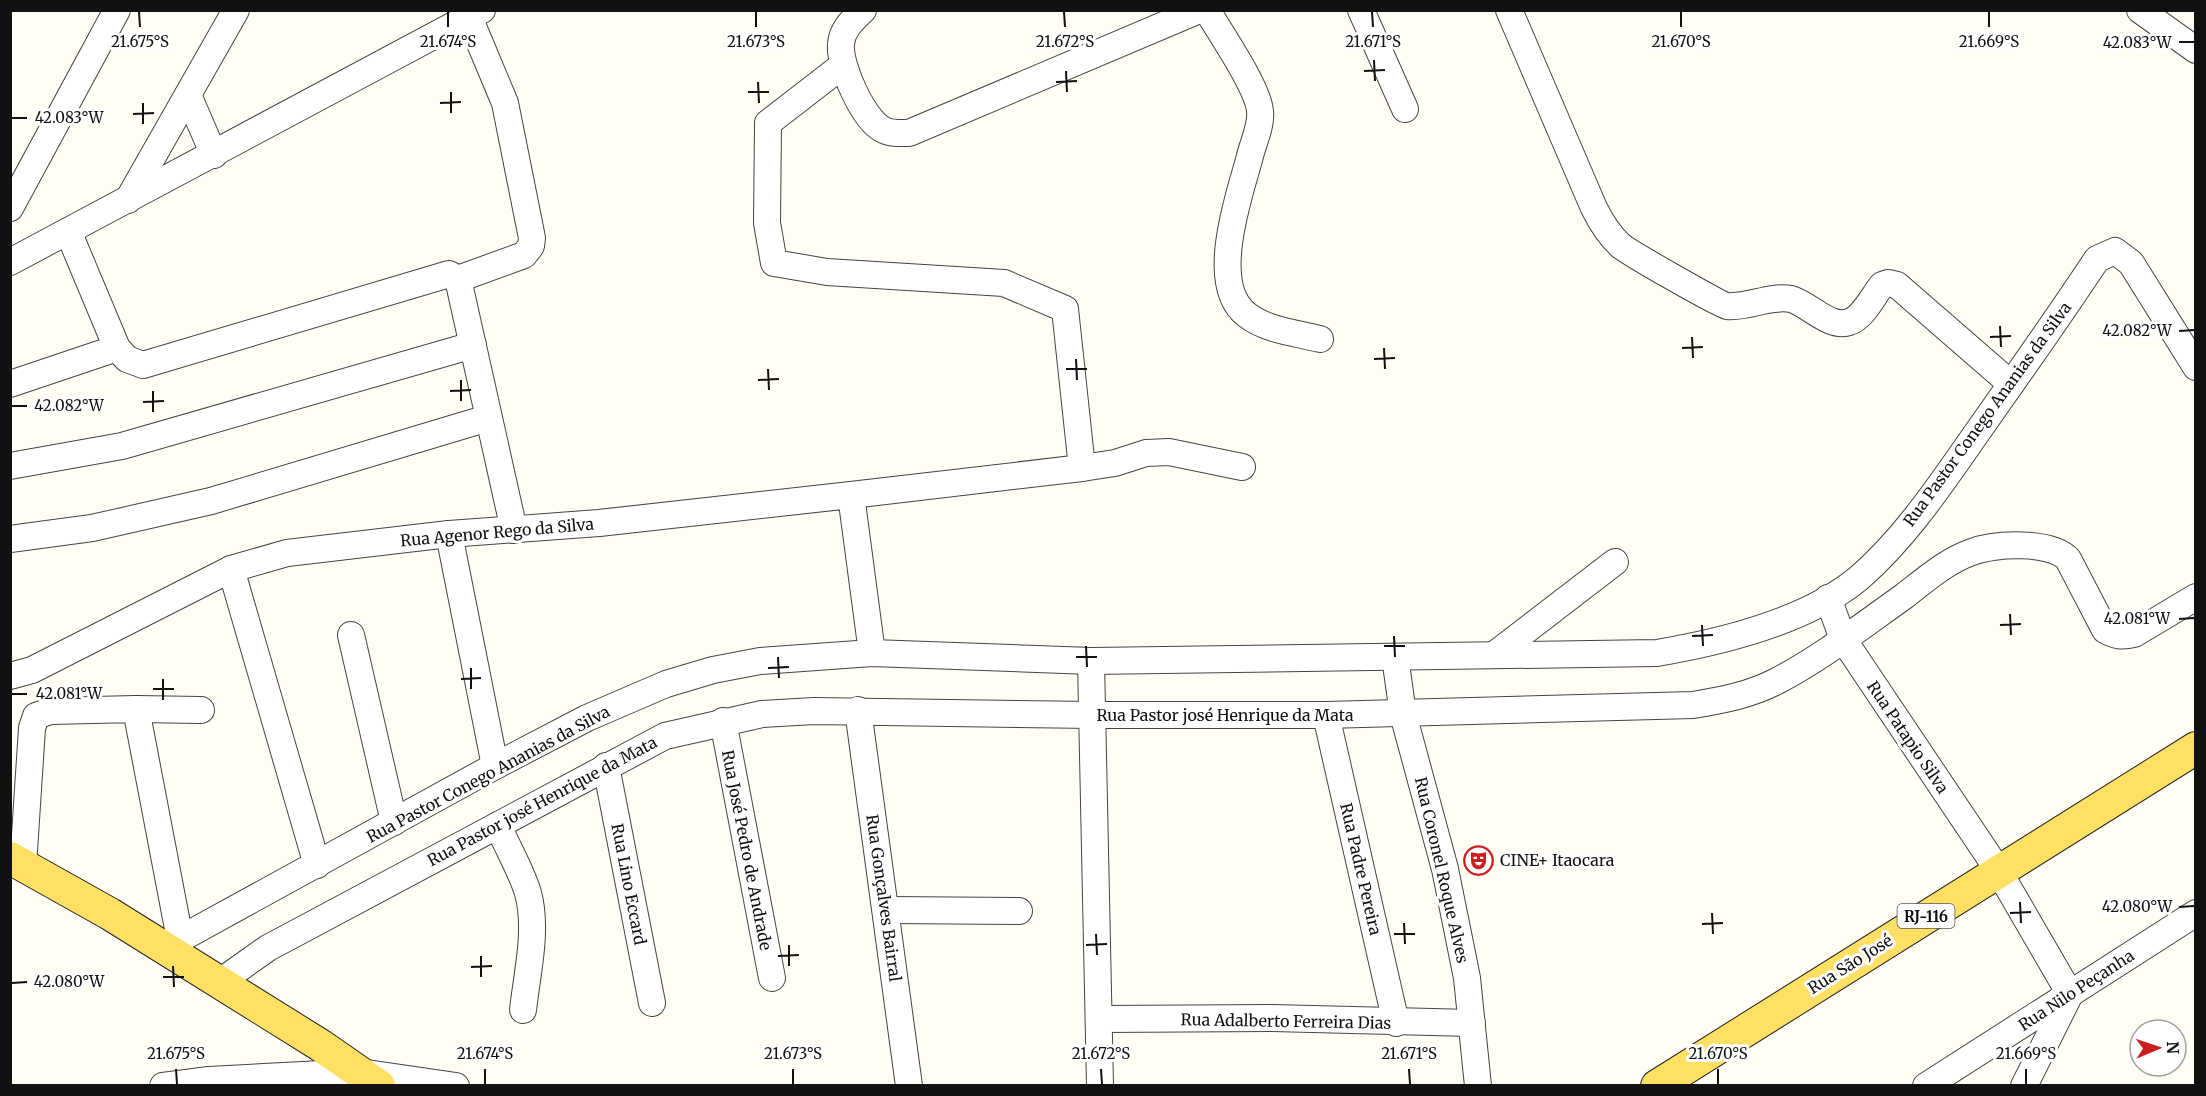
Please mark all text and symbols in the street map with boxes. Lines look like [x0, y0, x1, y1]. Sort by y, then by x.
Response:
text: 21.675°S [111, 32, 169, 51]
text: 21.674°S [420, 32, 476, 51]
text: 21.673°S [727, 32, 785, 51]
text: 21.672°S [1036, 32, 1094, 51]
text: 21.671°S [1345, 32, 1401, 51]
text: 21.670°S [1651, 32, 1711, 51]
text: 21.669°S [1959, 32, 2019, 51]
text: 42.083°W [2103, 33, 2172, 52]
text: 42.083°W [35, 108, 104, 127]
street label: Rua Pastor Conego Ananias da Silva [1899, 297, 2075, 530]
text: 42.082°W [2102, 321, 2173, 340]
text: 42.082°W [34, 396, 105, 415]
street label: Rua Agenor Rego da Silva [399, 514, 595, 550]
text: 42.081°W [2104, 609, 2171, 628]
street label: Rua Patapio Silva [1863, 677, 1953, 797]
text: 42.081°W [36, 684, 103, 703]
street label: Rua Pastor Conego Ananias da Silva [363, 701, 613, 847]
street label: Rua Pastor josé Henrique da Mata [1096, 705, 1354, 725]
street label: Rua Pastor josé Henrique da Mata [424, 732, 661, 870]
street label: Rua José Pedro de Andrade [718, 748, 776, 952]
street label: Rua Coronel Roque Alves [1411, 775, 1473, 965]
street label: Rua Padre Pereira [1336, 801, 1386, 937]
street label: Rua Gonçalves Bairral [862, 813, 906, 983]
street label: Rua Lino Eccard [607, 822, 651, 947]
theatre icon: CINE+ Itaocara [1463, 844, 1495, 876]
place label: CINE+ Itaocara [1500, 850, 1615, 870]
text: 42.080°W [2102, 897, 2173, 916]
road number: RJ-116 [1898, 904, 1954, 928]
street label: Rua São José [1804, 930, 1896, 998]
street label: Rua Nilo Peçanha [2014, 945, 2138, 1035]
text: 42.080°W [34, 972, 105, 991]
street label: Rua Adalberto Ferreira Dias [1181, 1009, 1392, 1033]
north arrow [2128, 1018, 2188, 1078]
text: N [2163, 1041, 2183, 1055]
text: 21.675°S [147, 1044, 205, 1063]
text: 21.674°S [457, 1044, 513, 1063]
text: 21.673°S [764, 1044, 822, 1063]
text: 21.672°S [1072, 1044, 1130, 1063]
text: 21.671°S [1381, 1044, 1437, 1063]
text: 21.670°S [1688, 1044, 1748, 1063]
text: 21.669°S [1996, 1044, 2056, 1063]

